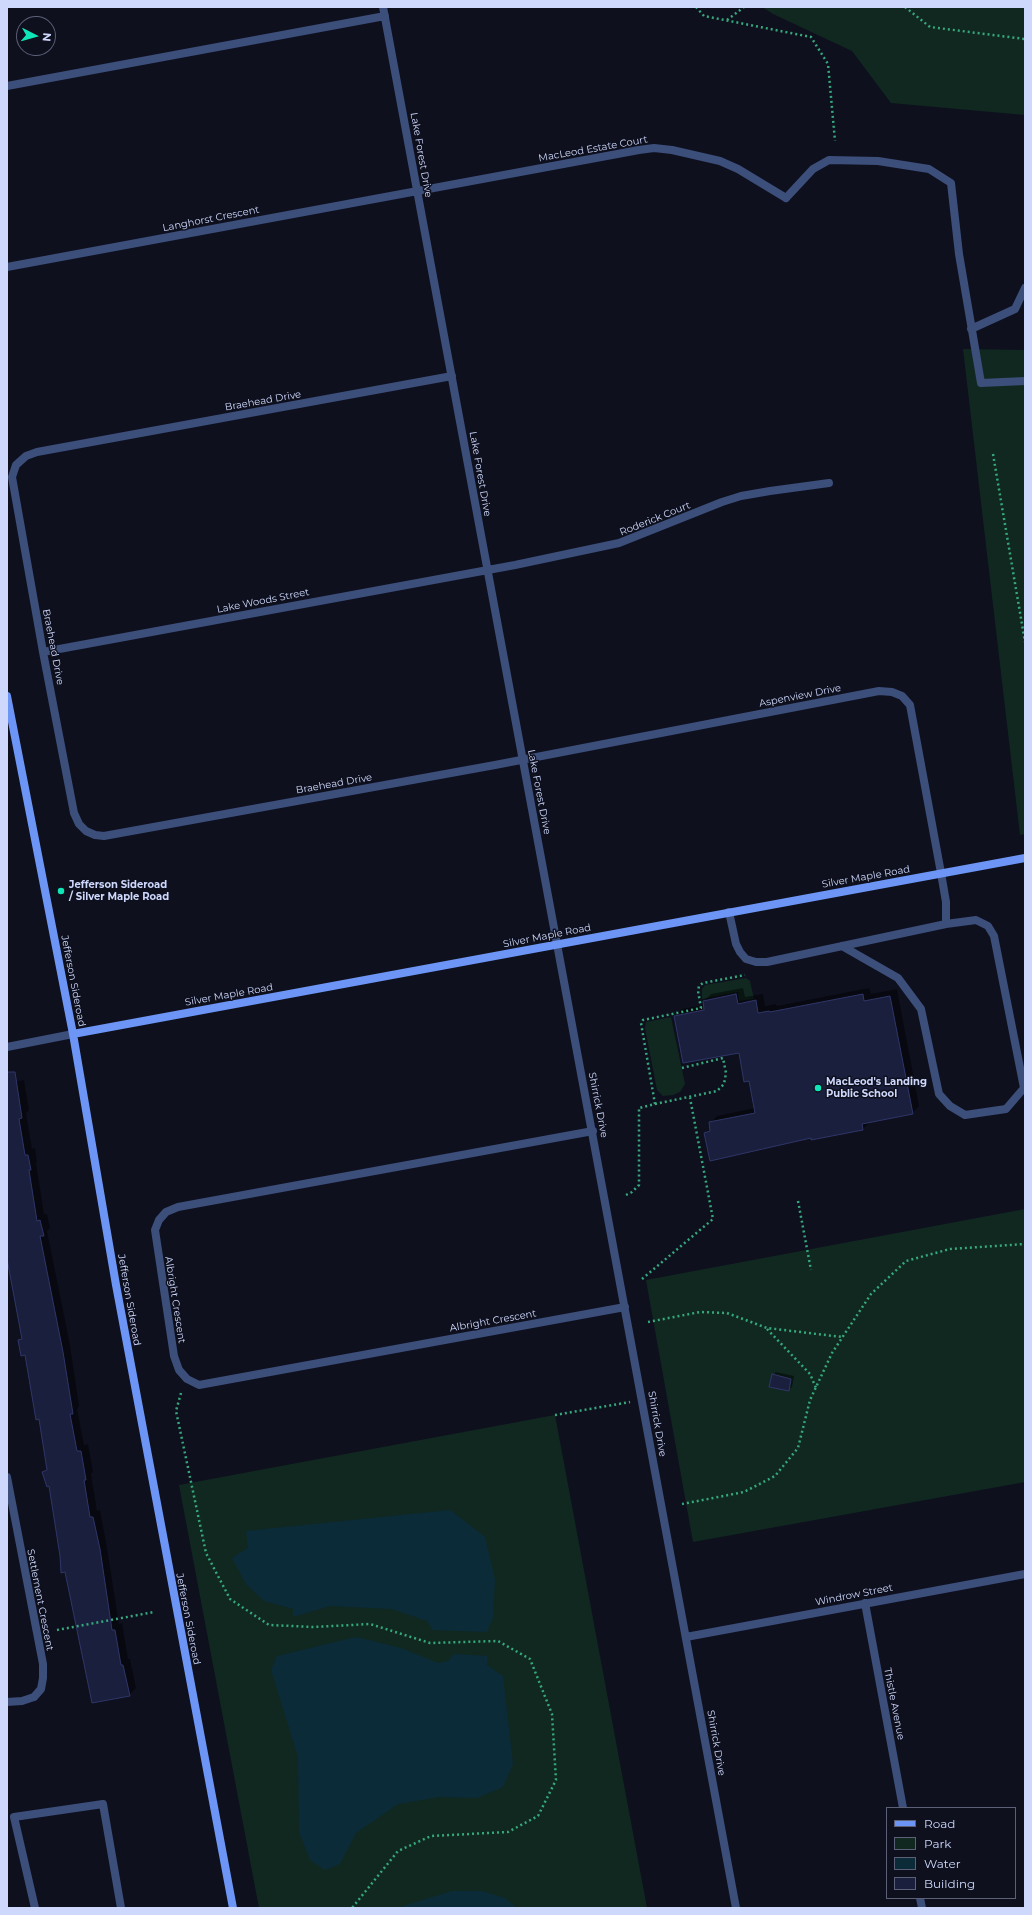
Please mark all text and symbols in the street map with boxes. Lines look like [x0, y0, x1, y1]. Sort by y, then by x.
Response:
north arrow [16, 16, 56, 56]
text: N [40, 32, 54, 42]
street label: Lake Forest Drive [408, 111, 434, 199]
street label: MacLeod Estate Court [538, 134, 648, 164]
street label: Langhorst Crescent [162, 204, 260, 234]
street label: Braehead Drive [224, 388, 302, 414]
street label: Lake Forest Drive [467, 430, 493, 518]
street label: Roderick Court [618, 499, 692, 539]
street label: Lake Woods Street [216, 586, 310, 616]
street label: Braehead Drive [40, 608, 66, 686]
street label: Aspenview Drive [758, 682, 842, 710]
street label: Lake Forest Drive [525, 748, 553, 836]
street label: Braehead Drive [295, 771, 373, 797]
street label: Silver Maple Road [821, 863, 911, 891]
place label: Jefferson Sideroad / Silver Maple Road [69, 879, 169, 902]
marker: Jefferson Sideroad / Silver Maple Road [56, 886, 66, 896]
street label: Silver Maple Road [502, 922, 592, 950]
street label: Jefferson Sideroad [58, 934, 88, 1028]
street label: Silver Maple Road [184, 981, 274, 1009]
street label: Shirrick Drive [586, 1071, 610, 1139]
place label: MacLeod's Landing Public School [826, 1076, 927, 1100]
marker: MacLeod's Landing Public School [813, 1083, 823, 1093]
street label: Jefferson Sideroad [115, 1253, 143, 1347]
street label: Albright Crescent [162, 1256, 188, 1344]
street label: Albright Crescent [449, 1307, 537, 1335]
street label: Shirrick Drive [645, 1390, 669, 1458]
street label: Settlement Crescent [24, 1548, 56, 1652]
street label: Jefferson Sideroad [173, 1572, 203, 1666]
street label: Windrow Street [814, 1582, 894, 1608]
street label: Thistle Avenue [881, 1667, 907, 1741]
street label: Shirrick Drive [704, 1709, 728, 1777]
legend [886, 1807, 1016, 1899]
text: Road [924, 1816, 955, 1831]
text: Park [924, 1836, 951, 1851]
text: Water [924, 1856, 960, 1871]
text: Building [924, 1876, 975, 1891]

